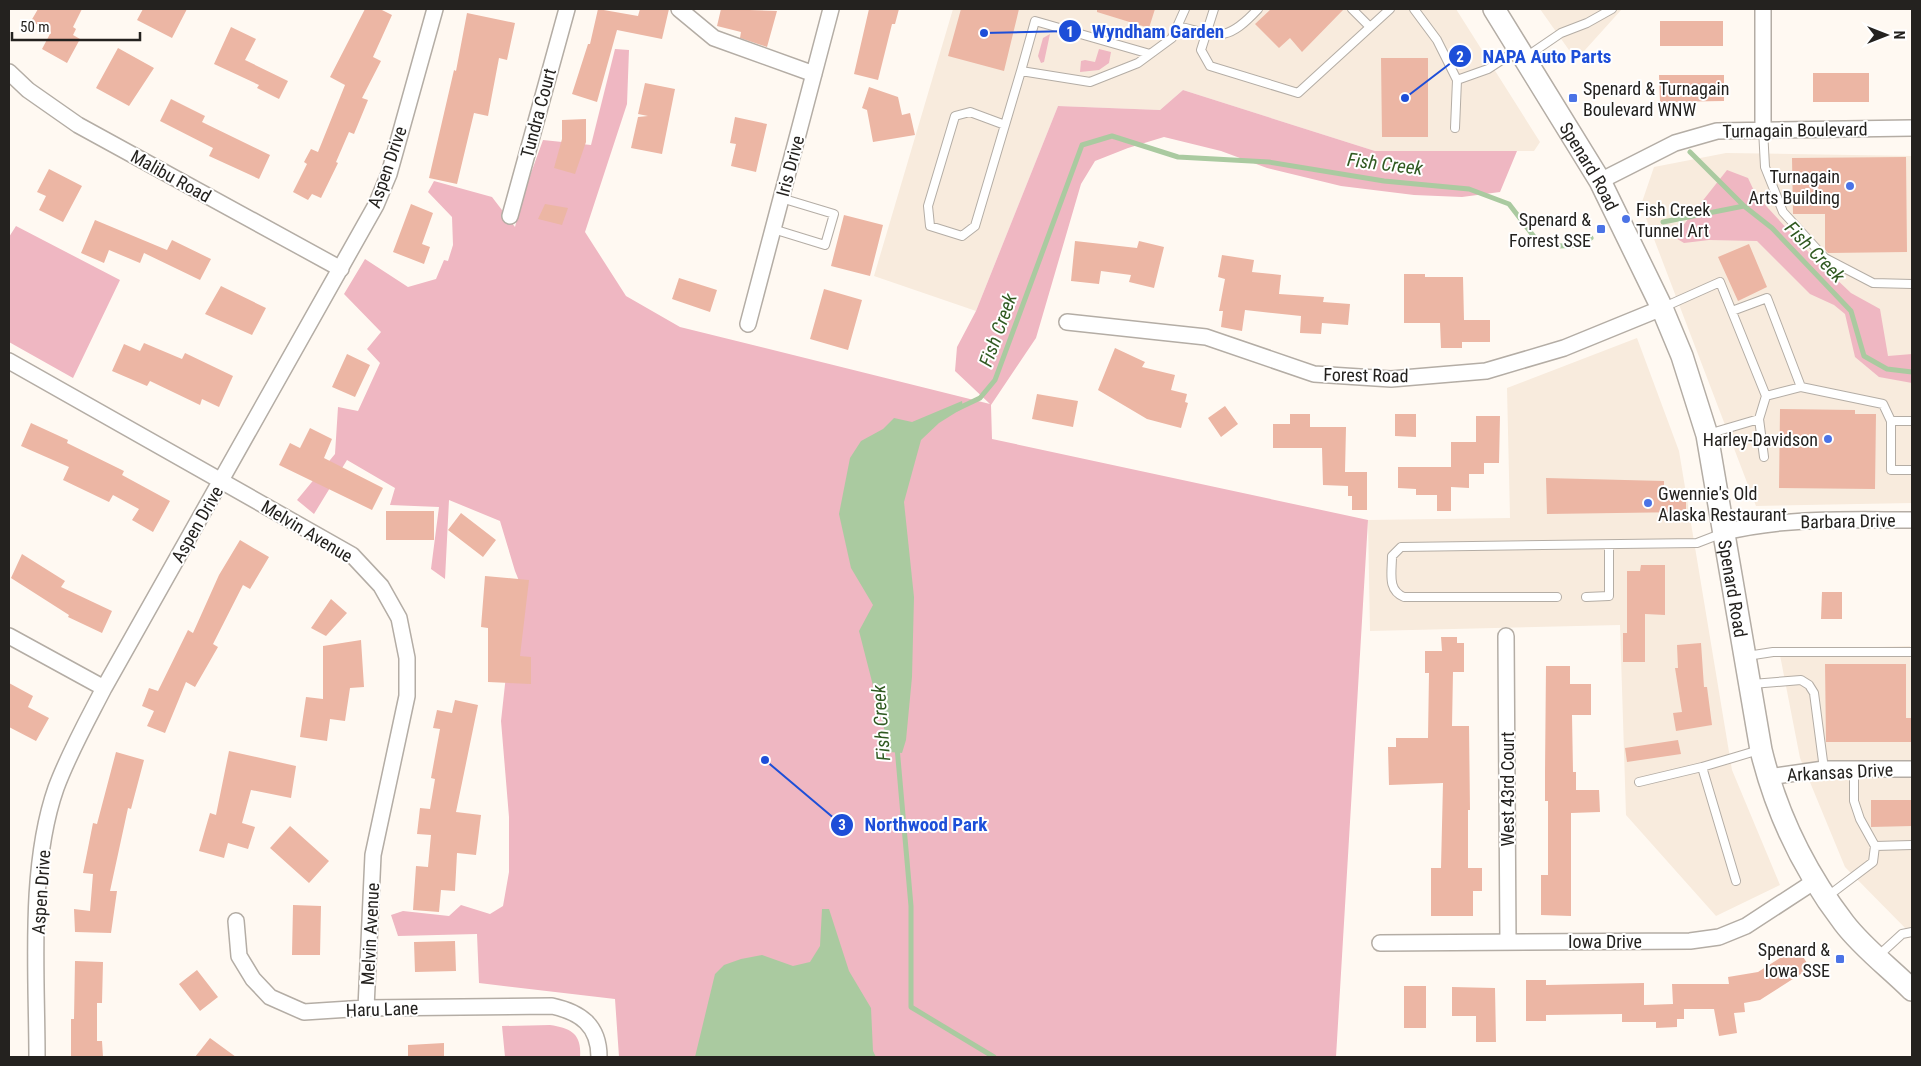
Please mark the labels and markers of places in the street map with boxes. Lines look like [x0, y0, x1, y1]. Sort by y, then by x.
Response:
callout: Wyndham Garden [1057, 14, 1235, 48]
callout: NAPA Auto Parts [1448, 39, 1621, 73]
place label: Spenard & Turnagain Boulevard WNW [1583, 78, 1729, 120]
marker: Spenard & Turnagain Boulevard WNW [1567, 92, 1579, 104]
place label: Turnagain Arts Building [1749, 166, 1840, 208]
marker: Turnagain Arts Building [1844, 180, 1856, 192]
place label: Fish Creek Tunnel Art [1636, 199, 1710, 241]
place label: Spenard & Forrest SSE [1509, 209, 1591, 251]
marker: Fish Creek Tunnel Art [1620, 213, 1632, 225]
marker: Spenard & Forrest SSE [1595, 223, 1607, 235]
place label: Harley-Davidson [1703, 429, 1818, 450]
marker: Harley-Davidson [1822, 433, 1834, 445]
place label: Gwennie's Old Alaska Restaurant [1658, 483, 1787, 525]
marker: Gwennie's Old Alaska Restaurant [1642, 497, 1654, 509]
callout: Northwood Park [830, 808, 998, 842]
place label: Spenard & Iowa SSE [1758, 939, 1830, 981]
marker: Spenard & Iowa SSE [1834, 953, 1846, 965]

